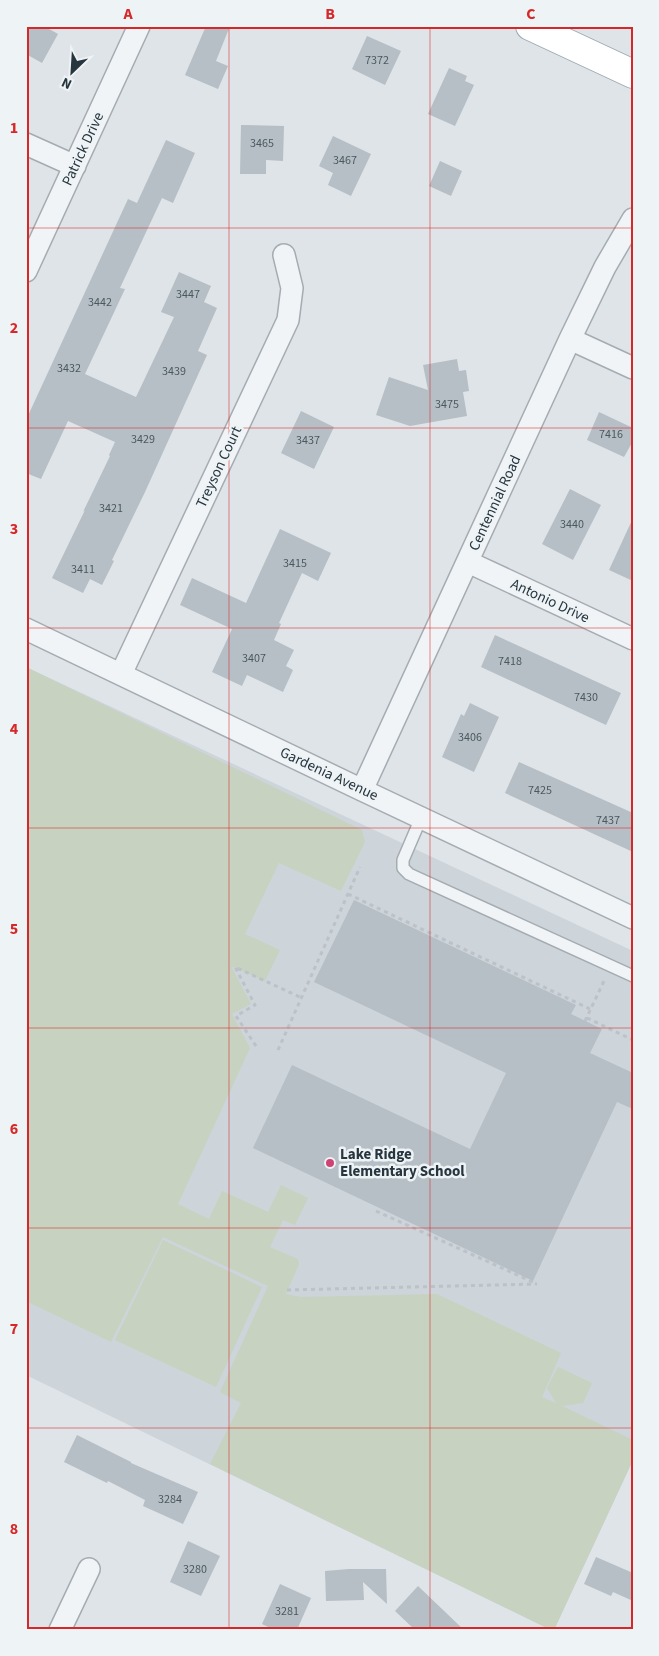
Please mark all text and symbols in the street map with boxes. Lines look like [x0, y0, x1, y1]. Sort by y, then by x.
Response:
text: A [122, 3, 133, 25]
text: B [325, 3, 335, 25]
text: C [526, 3, 536, 25]
north arrow [48, 48, 98, 98]
house number: 7372 [365, 52, 389, 69]
text: N [58, 72, 75, 94]
street label: Patrick Drive [57, 109, 109, 189]
text: 1 [10, 117, 18, 139]
house number: 3465 [250, 135, 274, 152]
house number: 3467 [333, 152, 357, 169]
house number: 3447 [176, 286, 200, 303]
house number: 3442 [88, 294, 112, 311]
text: 2 [10, 317, 18, 339]
house number: 3432 [57, 360, 81, 377]
house number: 3439 [162, 363, 186, 380]
house number: 3475 [435, 396, 459, 413]
street label: Treyson Court [191, 423, 247, 511]
house number: 7416 [599, 426, 623, 443]
house number: 3429 [131, 431, 155, 448]
house number: 3437 [296, 432, 320, 449]
street label: Centennial Road [464, 452, 526, 554]
house number: 3421 [99, 500, 123, 517]
house number: 3440 [560, 516, 584, 533]
text: 3 [10, 518, 18, 540]
house number: 3415 [283, 555, 307, 572]
house number: 3411 [71, 561, 95, 578]
street label: Antonio Drive [507, 574, 593, 628]
house number: 3407 [242, 650, 266, 667]
house number: 7418 [498, 653, 522, 670]
house number: 7430 [574, 689, 598, 706]
text: 4 [10, 718, 19, 740]
house number: 3406 [458, 729, 482, 746]
street label: Gardenia Avenue [276, 742, 382, 806]
house number: 7425 [528, 782, 552, 799]
house number: 7437 [596, 812, 620, 829]
text: 5 [10, 918, 18, 940]
text: 6 [10, 1118, 18, 1140]
place label: Lake Ridge Elementary School [340, 1144, 465, 1182]
marker: Lake Ridge Elementary School [324, 1157, 336, 1169]
text: 7 [10, 1318, 18, 1340]
house number: 3284 [158, 1491, 182, 1508]
text: 8 [10, 1518, 18, 1540]
house number: 3280 [183, 1561, 207, 1578]
house number: 3281 [275, 1603, 299, 1620]

